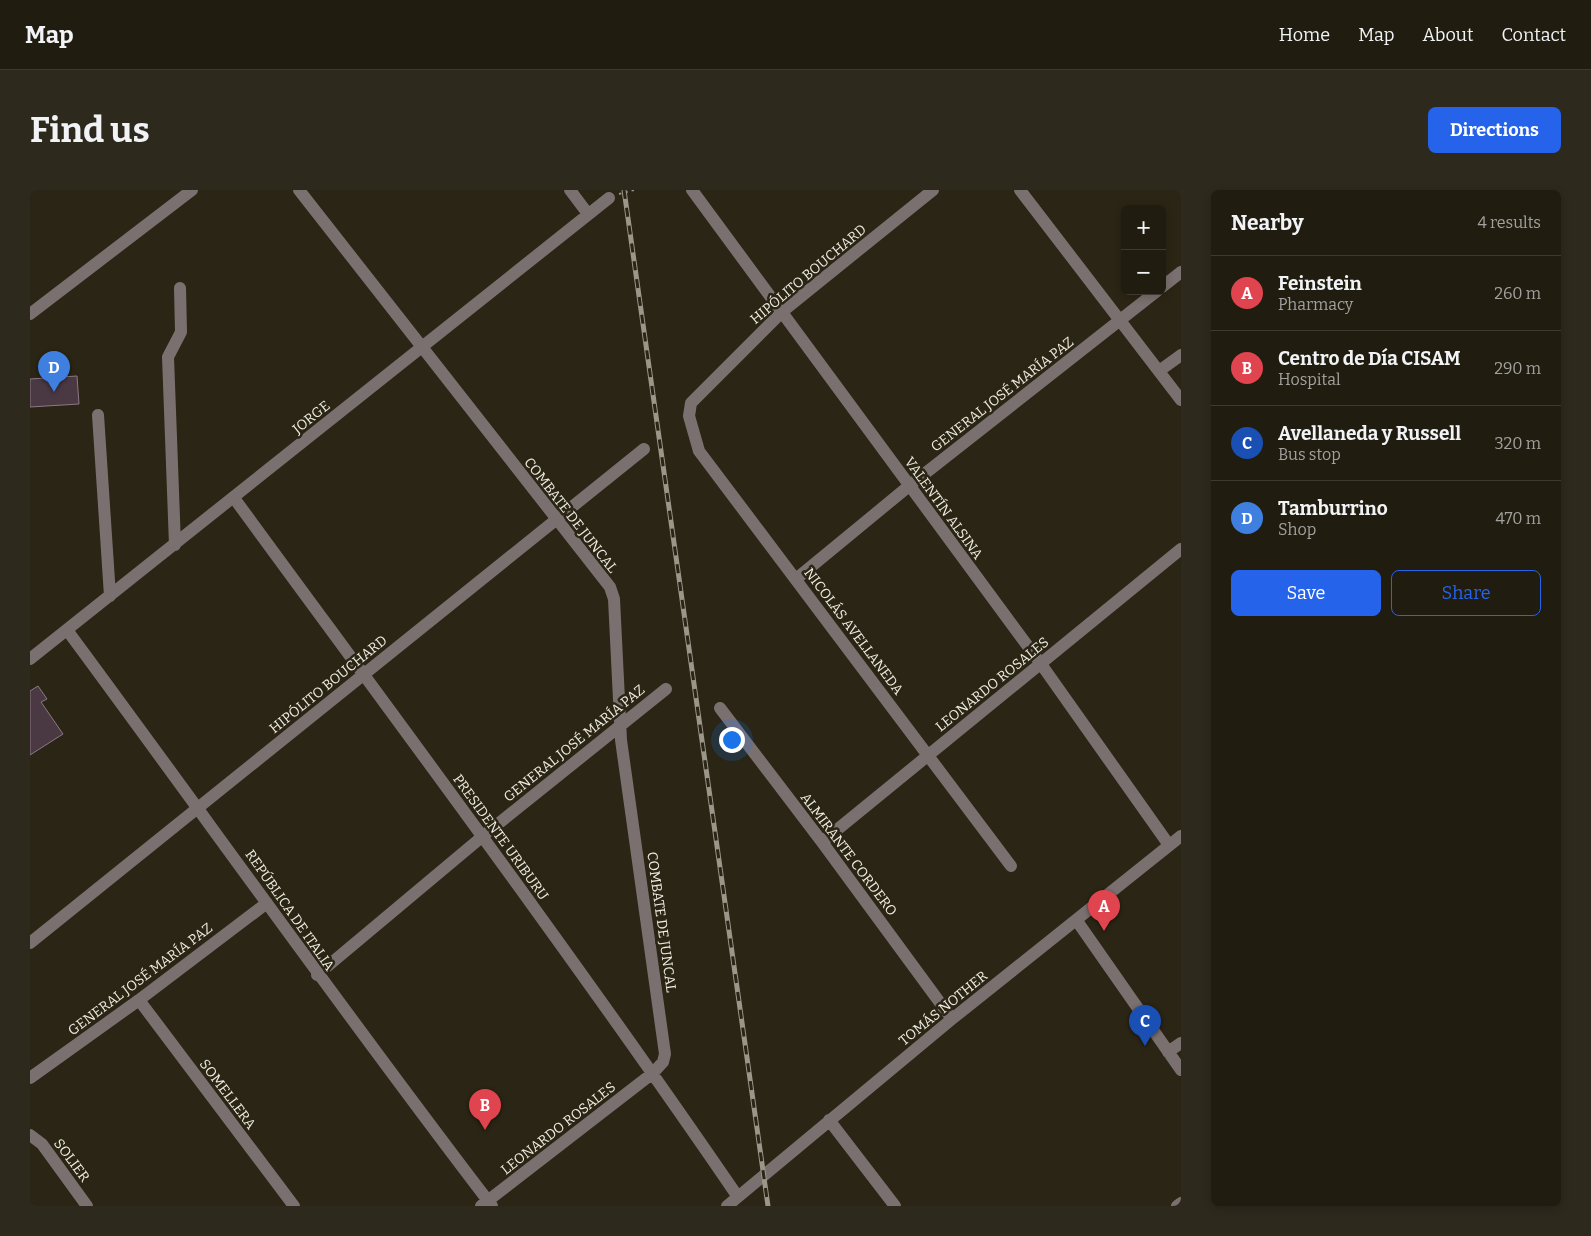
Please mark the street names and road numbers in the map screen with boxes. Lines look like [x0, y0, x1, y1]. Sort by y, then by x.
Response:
street label: HIPÓLITO BOUCHARD [746, 220, 870, 328]
street label: GENERAL JOSÉ MARÍA PAZ [927, 333, 1077, 455]
street label: JORGE [288, 397, 333, 438]
street label: VALENTÍN ALSINA [901, 453, 987, 563]
street label: COMBATE DE JUNCAL [520, 454, 621, 577]
street label: NICOLÁS AVELLANEDA [800, 564, 908, 698]
street label: HIPÓLITO BOUCHARD [265, 631, 391, 737]
street label: LEONARDO ROSALES [932, 634, 1052, 735]
street label: GENERAL JOSÉ MARÍA PAZ [500, 680, 648, 806]
street label: PRESIDENTE URIBURU [449, 771, 552, 904]
street label: ALMIRANTE CORDERO [797, 789, 900, 919]
street label: REPÚBLICA DE ITALIA [241, 846, 339, 974]
street label: COMBATE DE JUNCAL [643, 851, 680, 994]
street label: GENERAL JOSÉ MARÍA PAZ [64, 919, 216, 1039]
street label: TOMÁS NOTHER [895, 967, 991, 1049]
street label: SOMELLERA [196, 1056, 259, 1133]
street label: LEONARDO ROSALES [498, 1078, 619, 1178]
street label: SOLIER [50, 1135, 93, 1185]

